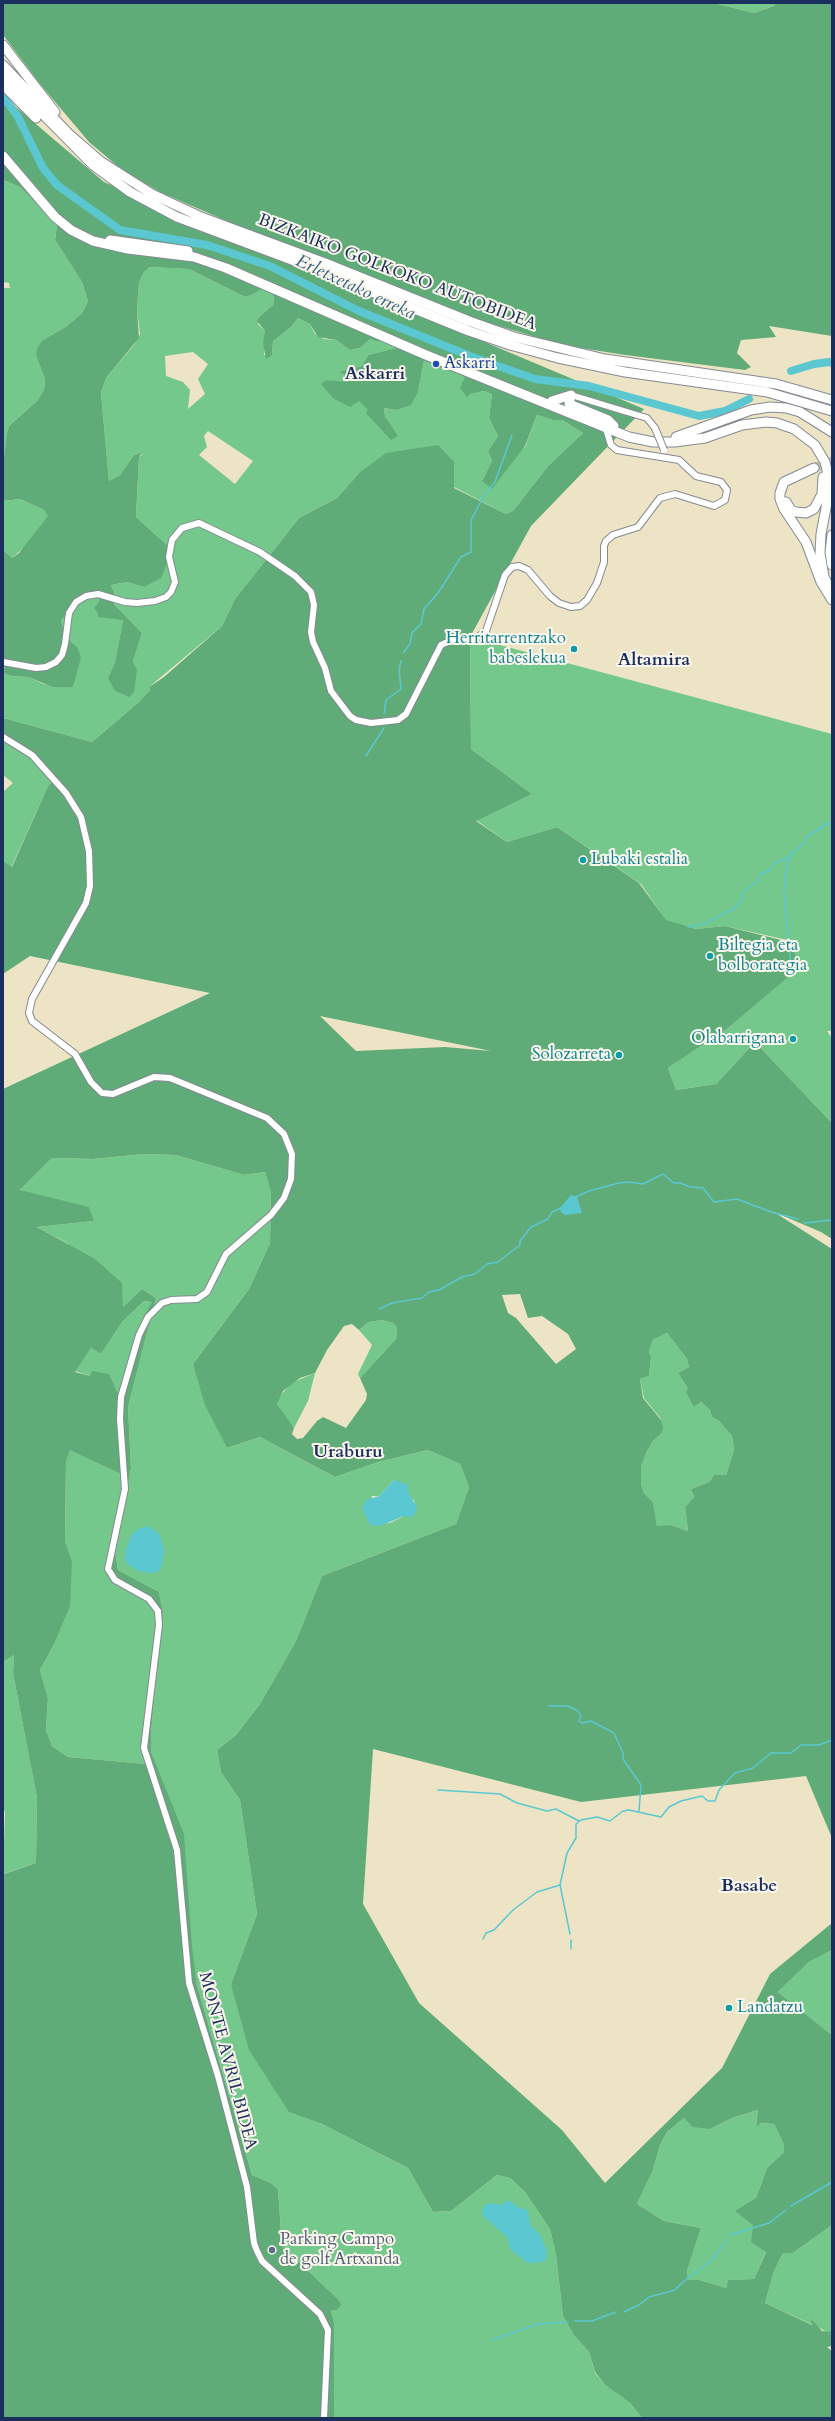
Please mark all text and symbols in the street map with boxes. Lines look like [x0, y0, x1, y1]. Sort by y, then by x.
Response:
street label: BIZKAIKO GOLKOKO AUTOBIDEA [255, 210, 539, 336]
water label: Erletxetako erreka [292, 251, 418, 325]
place label: Askarri [444, 354, 495, 374]
marker: Askarri [431, 359, 441, 369]
district label: Askarri [345, 364, 405, 386]
place label: Herritarrentzako babeslekua [446, 629, 566, 669]
marker: Herritarrentzako babeslekua [569, 644, 579, 654]
district label: Altamira [618, 650, 690, 672]
place label: Lubaki estalia [591, 850, 688, 870]
marker: Lubaki estalia [578, 855, 588, 865]
place label: Biltegia eta bolborategia [718, 936, 807, 976]
marker: Biltegia eta bolborategia [705, 951, 715, 961]
place label: Olabarrigana [691, 1029, 785, 1049]
marker: Olabarrigana [788, 1034, 798, 1044]
place label: Solozarreta [532, 1045, 611, 1065]
marker: Solozarreta [614, 1050, 624, 1060]
district label: Uraburu [313, 1442, 383, 1464]
district label: Basabe [721, 1876, 777, 1898]
street label: MONTE AVRIL BIDEA [193, 1970, 261, 2152]
place label: Landatzu [737, 1998, 803, 2018]
marker: Landatzu [724, 2003, 734, 2013]
place label: Parking Campo de golf Artxanda [280, 2230, 400, 2270]
marker: Parking Campo de golf Artxanda [267, 2245, 277, 2255]

